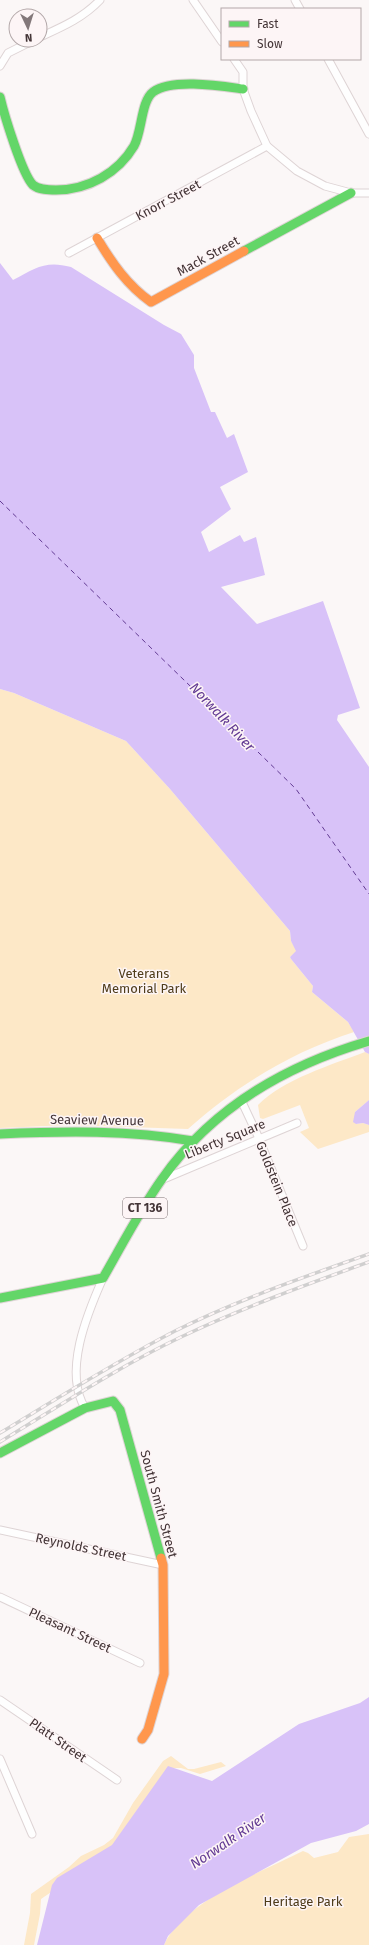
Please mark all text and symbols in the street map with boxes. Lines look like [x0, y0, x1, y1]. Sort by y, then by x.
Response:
north arrow [8, 8, 48, 48]
legend [221, 8, 361, 60]
text: Fast [257, 17, 279, 31]
text: N [25, 31, 33, 44]
text: Slow [257, 37, 283, 51]
street label: Knorr Street [133, 176, 203, 223]
street label: Mack Street [174, 233, 242, 279]
water label: Norwalk River [186, 679, 259, 755]
park label: Veterans Memorial Park [102, 966, 187, 996]
street label: Seaview Avenue [50, 1112, 144, 1128]
street label: Liberty Square [182, 1116, 268, 1162]
street label: Goldstein Place [253, 1139, 301, 1229]
road number: CT 136 [123, 1198, 167, 1218]
street label: South Smith Street [137, 1448, 181, 1560]
street label: Reynolds Street [34, 1530, 128, 1564]
street label: Pleasant Street [26, 1604, 114, 1656]
street label: Platt Street [27, 1715, 90, 1765]
water label: Norwalk River [187, 1809, 270, 1873]
park label: Heritage Park [264, 1894, 343, 1909]

